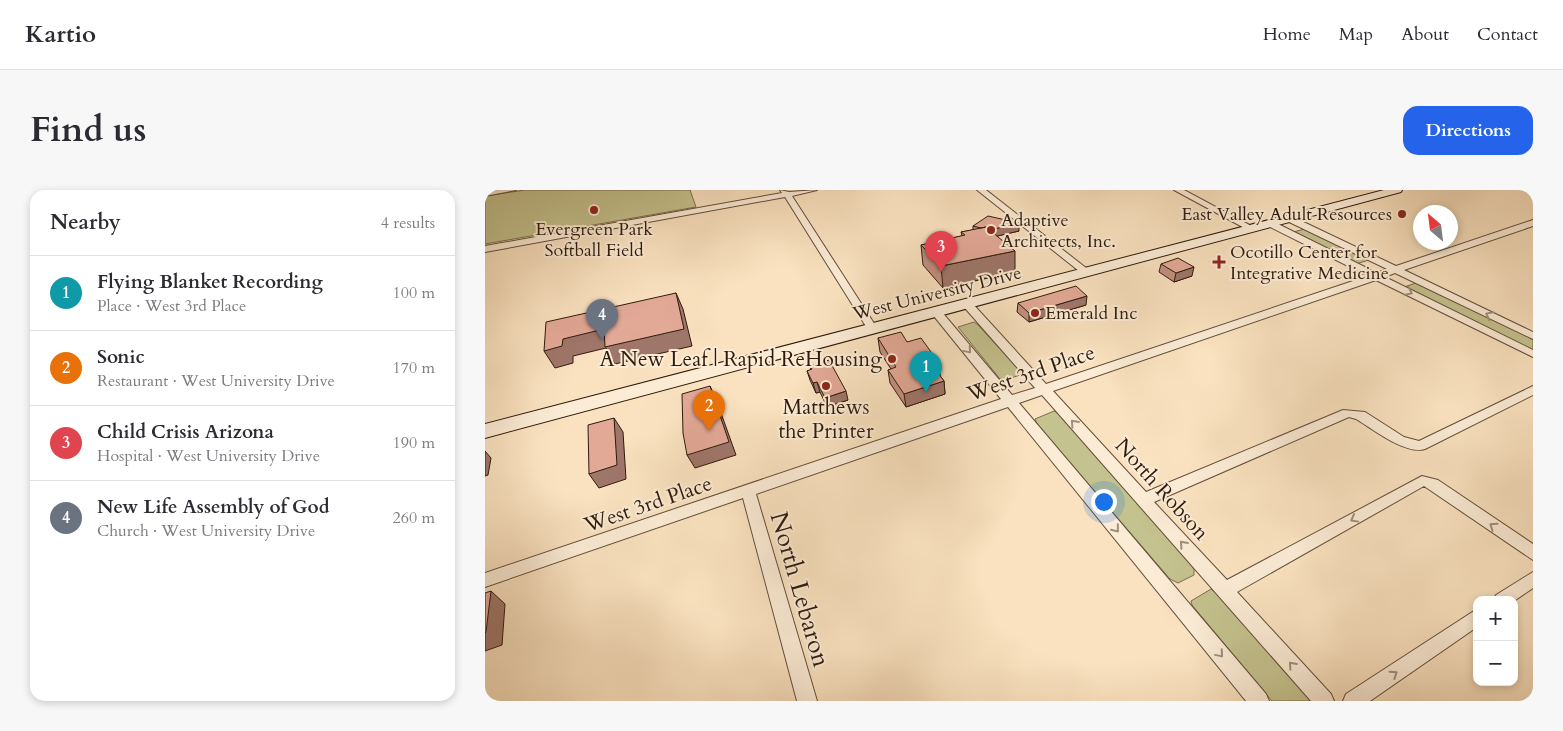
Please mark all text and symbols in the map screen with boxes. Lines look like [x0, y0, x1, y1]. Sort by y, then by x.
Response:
text: Kartio [25, 18, 96, 51]
text: Home [1263, 22, 1311, 47]
text: Map [1339, 22, 1373, 47]
text: About [1401, 22, 1449, 47]
text: Contact [1477, 22, 1538, 47]
text: Find us [30, 106, 146, 154]
button: Directions [1403, 106, 1533, 155]
place label: East Valley Adult Resources [1181, 202, 1392, 227]
marker: Evergreen Park Softball Field [588, 204, 600, 216]
north arrow [1413, 205, 1458, 250]
text: Nearby [50, 208, 121, 237]
place label: Adaptive Architects, Inc. [1001, 208, 1116, 254]
marker: East Valley Adult Resources [1396, 208, 1408, 220]
text: 4 results [381, 212, 435, 234]
place label: Evergreen Park Softball Field [535, 217, 653, 263]
marker: Adaptive Architects, Inc. [985, 224, 997, 236]
pin: 3 [925, 231, 957, 272]
place label: Ocotillo Center for Integrative Medicine [1230, 240, 1389, 286]
marker: Ocotillo Center for Integrative Medicine [1212, 255, 1226, 269]
street label: West University Drive [849, 260, 1024, 327]
text: Flying Blanket Recording [97, 269, 323, 295]
text: 1 [62, 282, 70, 304]
text: 100 m [393, 282, 435, 304]
one-way arrow [1404, 286, 1413, 296]
text: Place · West 3rd Place [97, 295, 246, 317]
pin: 4 [586, 299, 618, 340]
place label: Emerald Inc [1045, 301, 1137, 326]
marker: Emerald Inc [1029, 307, 1041, 319]
one-way arrow [1485, 311, 1494, 321]
street label: West 3rd Place [963, 338, 1099, 409]
text: Sonic [97, 344, 145, 370]
one-way arrow [963, 344, 972, 353]
place label: A New Leaf | Rapid ReHousing [599, 345, 882, 374]
pin: 1 [910, 351, 942, 392]
marker: A New Leaf | Rapid ReHousing [886, 353, 898, 365]
text: 2 [62, 357, 70, 379]
text: 170 m [393, 357, 435, 379]
text: Restaurant · West University Drive [97, 370, 335, 392]
marker: Matthews the Printer [820, 380, 832, 392]
pin: 2 [693, 390, 725, 431]
place label: Matthews the Printer [778, 393, 874, 446]
text: Child Crisis Arizona [97, 419, 274, 445]
one-way arrow [1071, 420, 1080, 429]
text: 3 [62, 432, 70, 454]
text: 190 m [393, 432, 435, 454]
street label: North Robson [1108, 432, 1215, 547]
text: Hospital · West University Drive [97, 445, 320, 467]
street label: West 3rd Place [580, 469, 716, 540]
your location [1091, 489, 1117, 515]
text: New Life Assembly of God [97, 494, 330, 520]
text: 4 [62, 507, 70, 529]
text: 260 m [393, 507, 435, 529]
street label: North Lebaron [762, 508, 838, 671]
one-way arrow [1350, 512, 1359, 522]
text: Church · West University Drive [97, 520, 315, 542]
one-way arrow [1111, 523, 1119, 532]
one-way arrow [1489, 523, 1499, 532]
one-way arrow [1180, 540, 1189, 549]
map controls [1473, 596, 1518, 686]
button: + [1473, 596, 1518, 641]
button: − [1473, 641, 1518, 686]
one-way arrow [1214, 649, 1223, 658]
one-way arrow [1288, 661, 1297, 670]
one-way arrow [1388, 671, 1398, 680]

